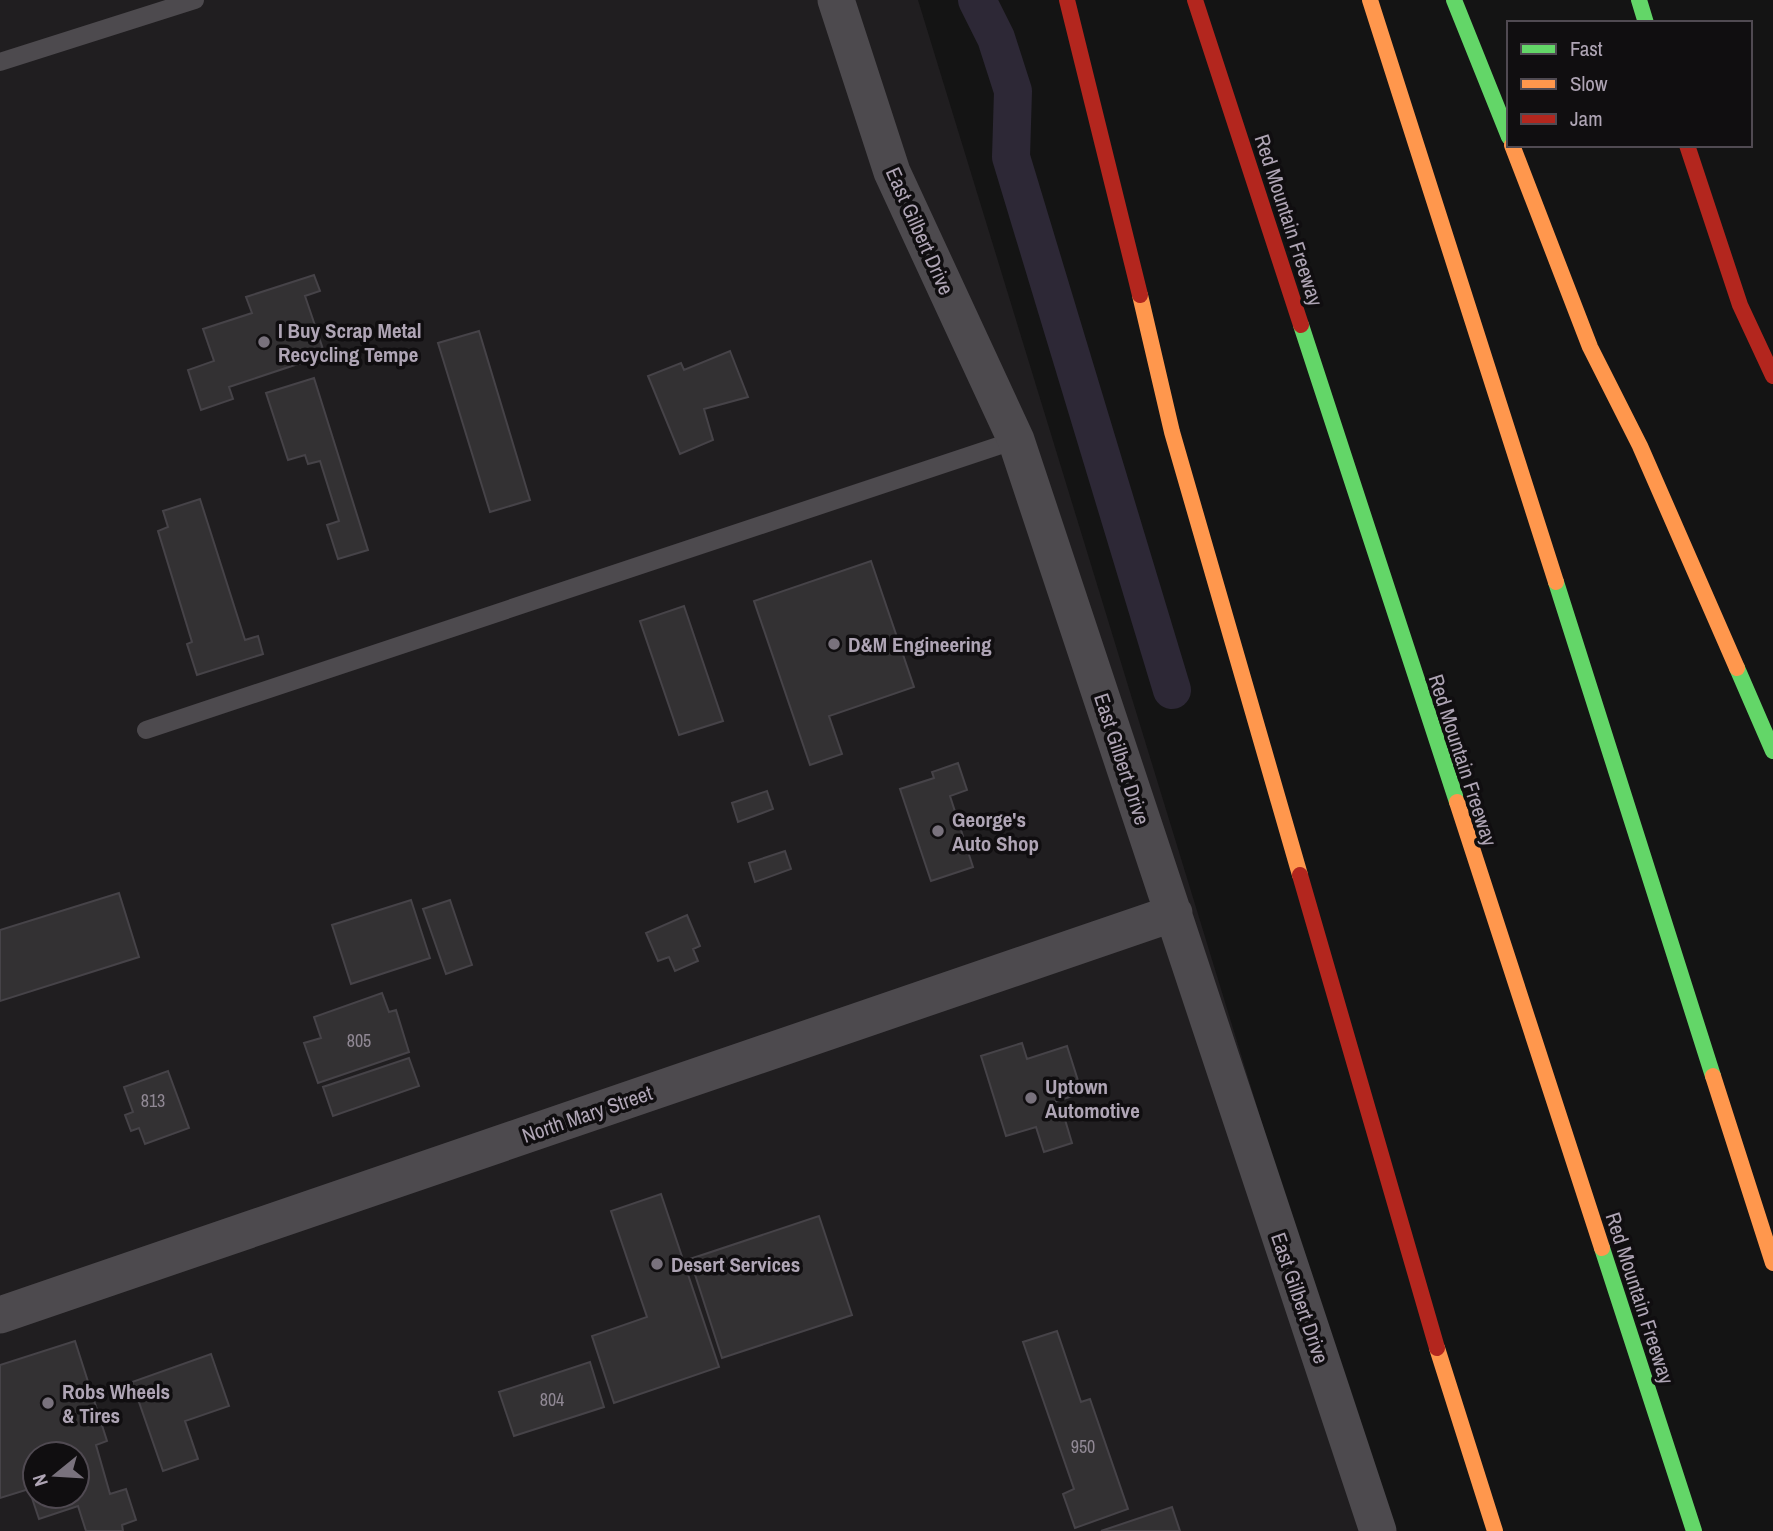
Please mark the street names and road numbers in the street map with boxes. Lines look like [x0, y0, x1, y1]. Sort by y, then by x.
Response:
street label: Red Mountain Freeway [1248, 130, 1331, 310]
street label: East Gilbert Drive [879, 163, 961, 299]
street label: Red Mountain Freeway [1422, 670, 1505, 850]
street label: East Gilbert Drive [1087, 689, 1157, 829]
street label: North Mary Street [518, 1078, 656, 1150]
street label: Red Mountain Freeway [1599, 1208, 1682, 1388]
street label: East Gilbert Drive [1264, 1229, 1336, 1367]

